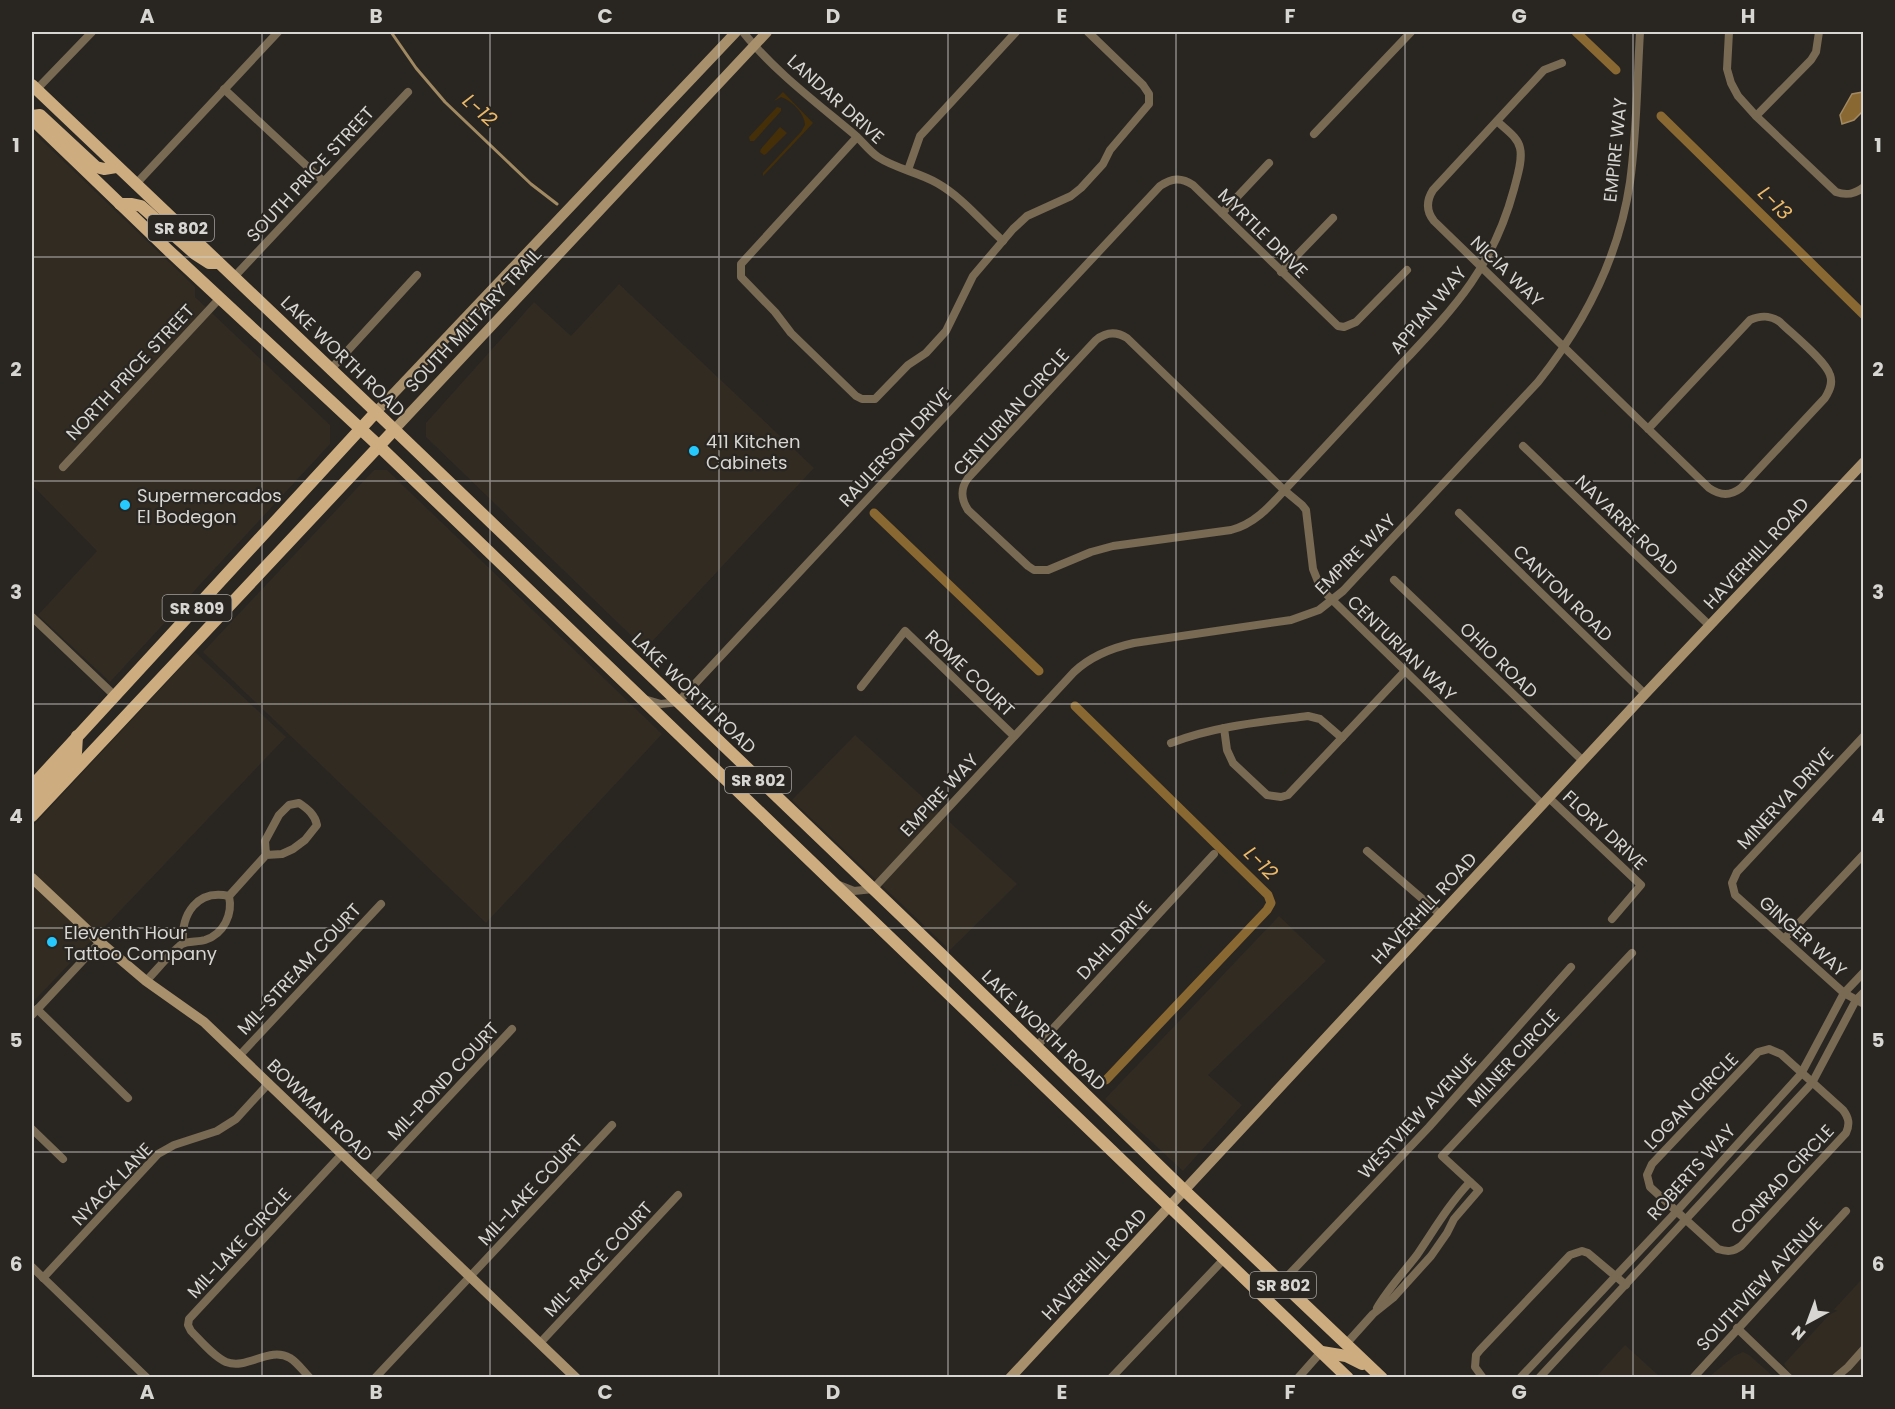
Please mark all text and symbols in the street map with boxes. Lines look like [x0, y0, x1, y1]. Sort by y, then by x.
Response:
text: A [140, 2, 155, 30]
text: B [369, 2, 383, 30]
text: C [597, 2, 613, 30]
text: D [826, 2, 840, 30]
text: E [1057, 2, 1067, 30]
text: F [1285, 2, 1296, 30]
text: G [1511, 2, 1527, 30]
text: H [1741, 2, 1755, 30]
street label: LANDAR DRIVE [782, 49, 890, 149]
water label: L-12 [457, 87, 504, 133]
street label: EMPIRE WAY [1597, 96, 1633, 203]
street label: SOUTH PRICE STREET [240, 101, 380, 247]
text: 1 [12, 131, 20, 159]
text: 1 [1874, 131, 1882, 159]
water label: L-13 [1752, 180, 1798, 226]
street label: MYRTLE DRIVE [1212, 182, 1314, 284]
road number: SR 802 [148, 215, 214, 241]
street label: NICIA WAY [1465, 230, 1549, 312]
street label: SOUTH MILITARY TRAIL [399, 242, 547, 398]
street label: APPIAN WAY [1384, 261, 1472, 359]
street label: LAKE WORTH ROAD [275, 290, 411, 422]
street label: NORTH PRICE STREET [60, 298, 200, 446]
street label: CENTURIAN CIRCLE [947, 343, 1075, 481]
text: 2 [10, 355, 22, 383]
text: 2 [1872, 355, 1884, 383]
street label: RAULERSON DRIVE [833, 382, 957, 512]
place label: 411 Kitchen Cabinets [706, 429, 801, 475]
marker: 411 Kitchen Cabinets [687, 444, 701, 458]
street label: NAVARRE ROAD [1570, 469, 1684, 581]
place label: Supermercados El Bodegon [137, 483, 282, 529]
street label: HAVERHILL ROAD [1698, 492, 1814, 614]
marker: Supermercados El Bodegon [118, 498, 132, 512]
street label: EMPIRE WAY [1309, 508, 1401, 600]
street label: CANTON ROAD [1508, 539, 1618, 647]
text: 3 [10, 578, 22, 606]
text: 3 [1872, 578, 1884, 606]
street label: CENTURIAN WAY [1342, 589, 1462, 707]
road number: SR 809 [162, 595, 232, 621]
street label: OHIO ROAD [1454, 616, 1544, 704]
street label: ROME COURT [920, 624, 1020, 722]
street label: LAKE WORTH ROAD [626, 627, 762, 759]
street label: MINERVA DRIVE [1731, 741, 1839, 855]
street label: EMPIRE WAY [894, 748, 984, 842]
road number: SR 802 [725, 767, 791, 793]
street label: FLORY DRIVE [1557, 784, 1653, 876]
text: 4 [9, 802, 23, 830]
text: 4 [1871, 802, 1885, 830]
water label: L-12 [1238, 840, 1285, 887]
street label: HAVERHILL ROAD [1366, 847, 1482, 969]
street label: GINGER WAY [1754, 890, 1853, 983]
street label: DAHL DRIVE [1071, 895, 1157, 985]
street label: MIL-STREAM COURT [231, 898, 367, 1040]
place label: Eleventh Hour Tattoo Company [64, 920, 217, 966]
marker: Eleventh Hour Tattoo Company [45, 935, 59, 949]
street label: LAKE WORTH ROAD [976, 964, 1112, 1096]
street label: MILNER CIRCLE [1461, 1004, 1565, 1112]
street label: MIL-POND COURT [382, 1016, 505, 1146]
text: 5 [10, 1026, 23, 1054]
text: 5 [1872, 1026, 1885, 1054]
street label: LOGAN CIRCLE [1638, 1047, 1744, 1155]
street label: WESTVIEW AVENUE [1352, 1048, 1482, 1184]
street label: BOWMAN ROAD [262, 1053, 378, 1167]
street label: ROBERTS WAY [1641, 1118, 1741, 1226]
street label: CONRAD CIRCLE [1725, 1119, 1839, 1239]
street label: MIL-LAKE COURT [472, 1129, 588, 1251]
street label: NYACK LANE [66, 1137, 158, 1231]
street label: MIL-LAKE CIRCLE [181, 1182, 297, 1304]
street label: MIL-RACE COURT [538, 1196, 658, 1322]
street label: HAVERHILL ROAD [1036, 1203, 1152, 1325]
street label: SOUTHVIEW AVENUE [1691, 1213, 1827, 1355]
text: 6 [10, 1250, 22, 1278]
text: 6 [1872, 1250, 1884, 1278]
road number: SR 802 [1250, 1272, 1316, 1298]
north arrow [1778, 1292, 1838, 1352]
text: A [140, 1378, 155, 1406]
text: B [369, 1378, 383, 1406]
text: C [597, 1378, 613, 1406]
text: D [826, 1378, 840, 1406]
text: E [1057, 1378, 1067, 1406]
text: F [1285, 1378, 1296, 1406]
text: G [1511, 1378, 1527, 1406]
text: H [1741, 1378, 1755, 1406]

